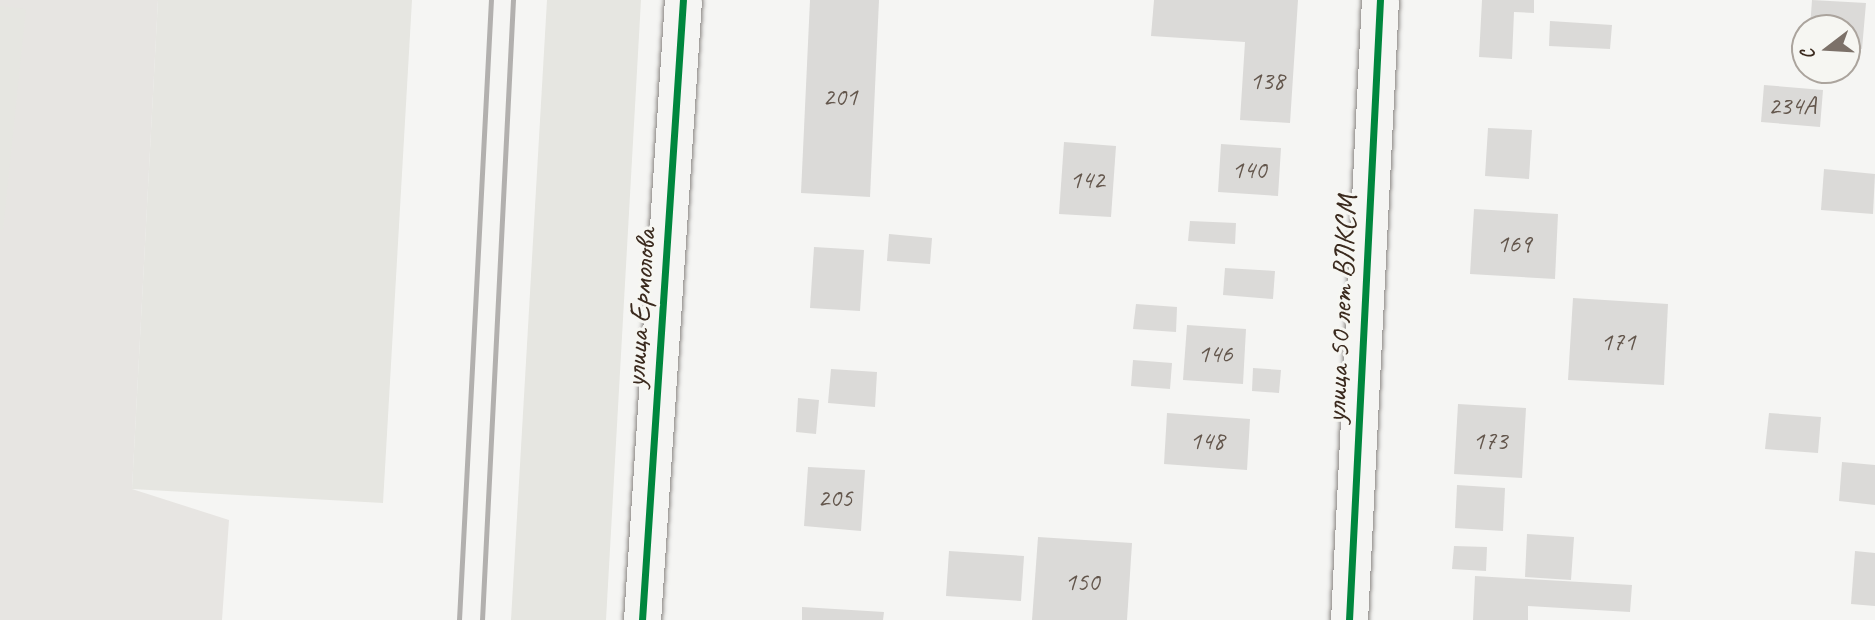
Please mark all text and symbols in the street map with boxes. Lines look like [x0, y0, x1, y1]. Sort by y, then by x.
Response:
north arrow [1791, 14, 1861, 84]
text: С [1795, 47, 1821, 63]
house number: 138 [1249, 65, 1285, 97]
house number: 201 [822, 81, 858, 113]
house number: 234А [1768, 90, 1816, 122]
house number: 140 [1231, 154, 1267, 186]
house number: 142 [1069, 164, 1105, 196]
street label: улица 50 лет ВЛКСМ [1317, 194, 1365, 424]
street label: улица Ермолова [616, 226, 664, 390]
house number: 169 [1496, 228, 1532, 260]
house number: 171 [1600, 326, 1636, 358]
house number: 146 [1197, 338, 1233, 370]
house number: 148 [1189, 425, 1225, 457]
house number: 173 [1472, 425, 1508, 457]
house number: 205 [817, 482, 853, 514]
house number: 150 [1064, 566, 1100, 598]

